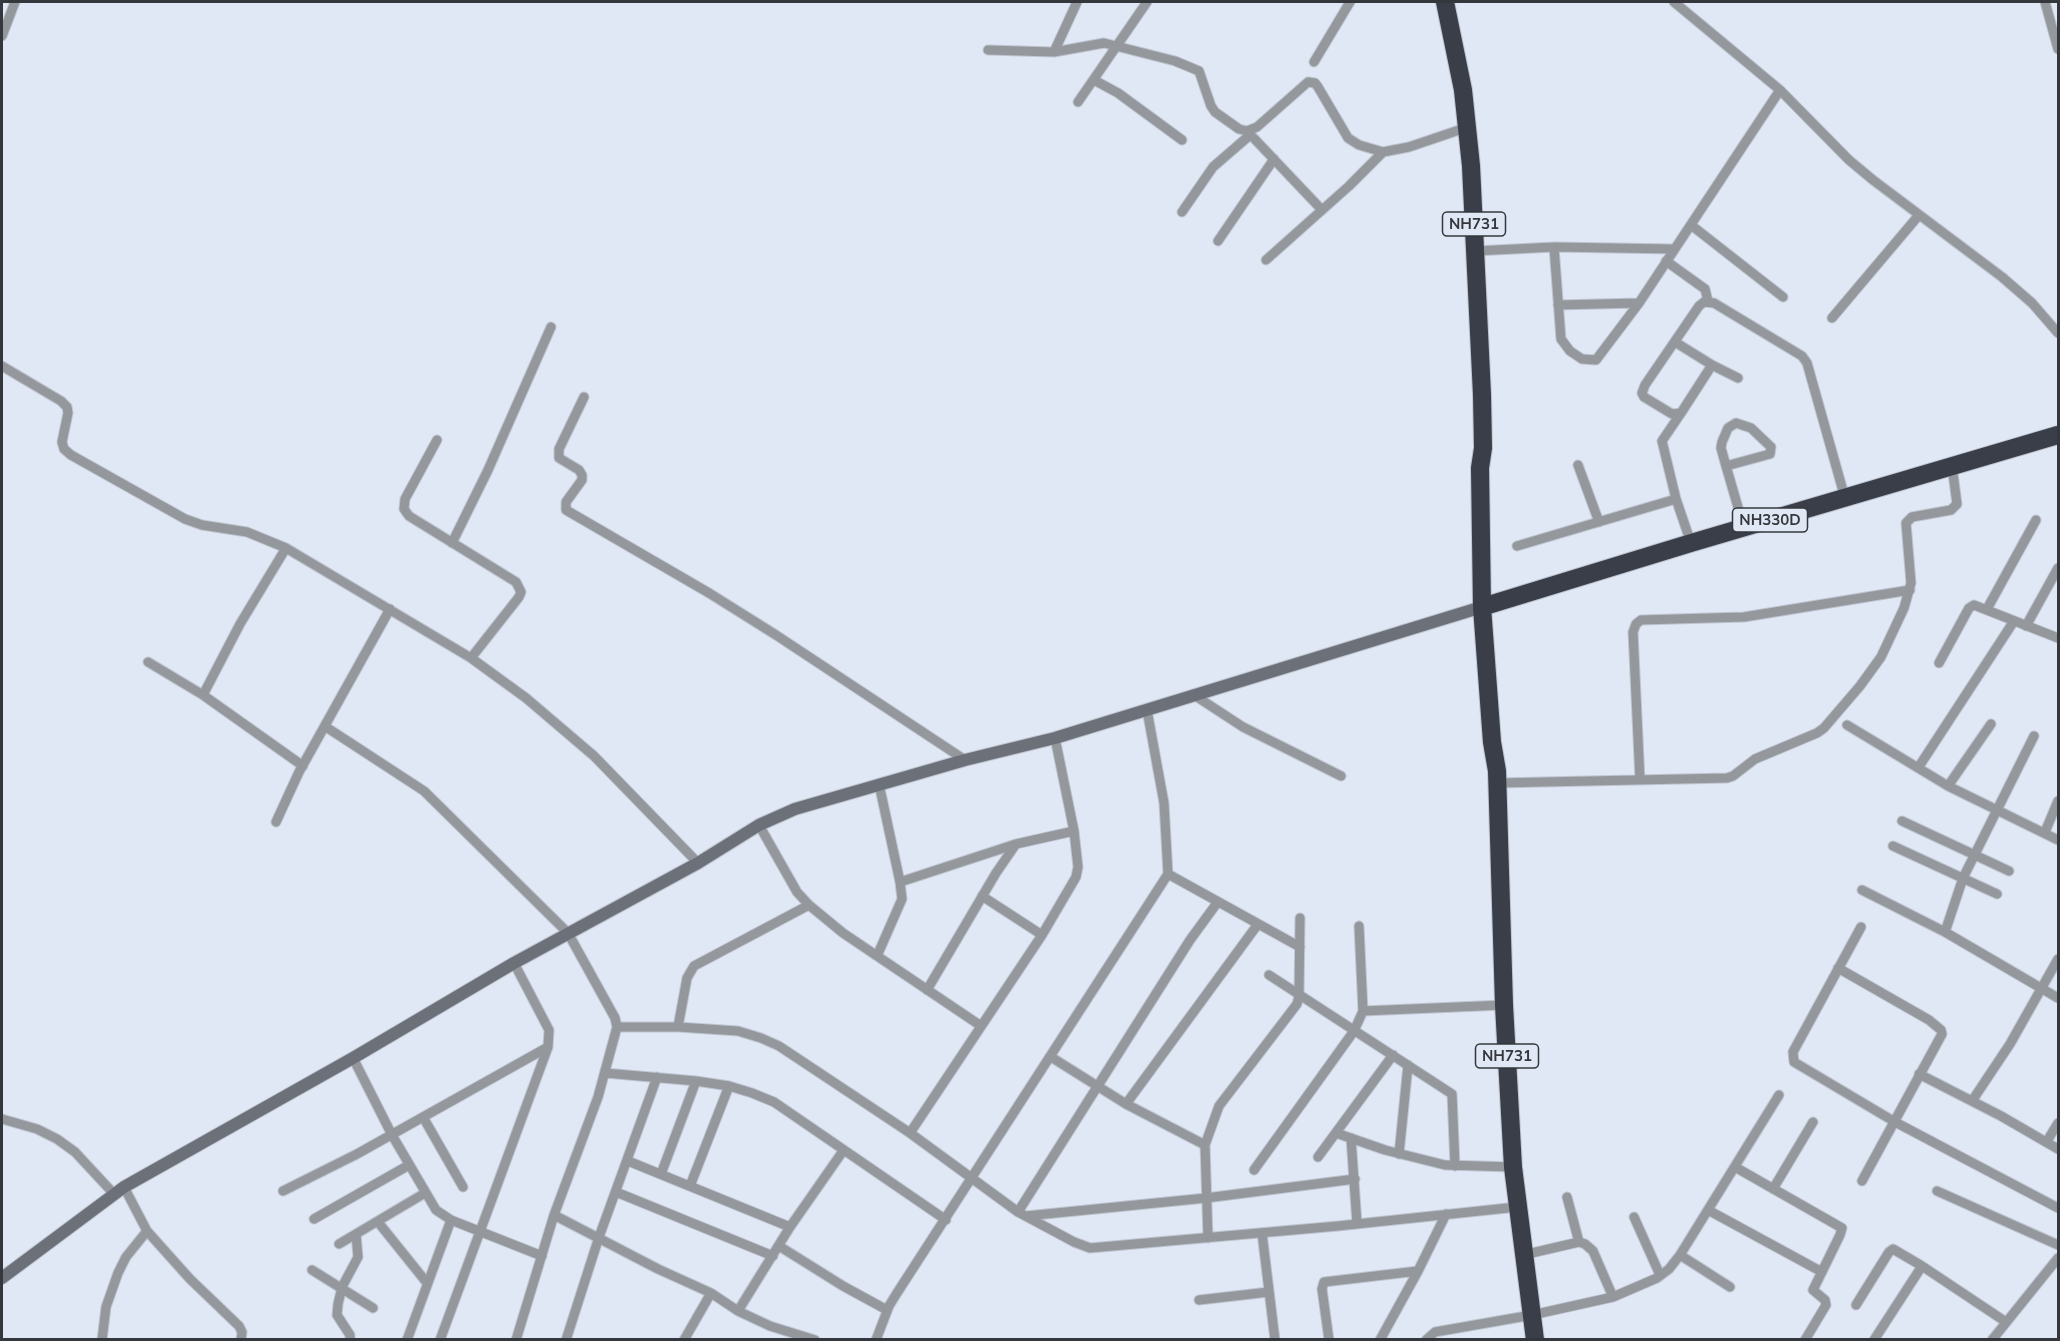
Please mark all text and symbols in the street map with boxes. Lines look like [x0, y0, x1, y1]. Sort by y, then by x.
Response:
road number: NH731 [1442, 212, 1506, 236]
road number: NH330D [1732, 508, 1808, 532]
road number: NH731 [1476, 1044, 1538, 1068]

